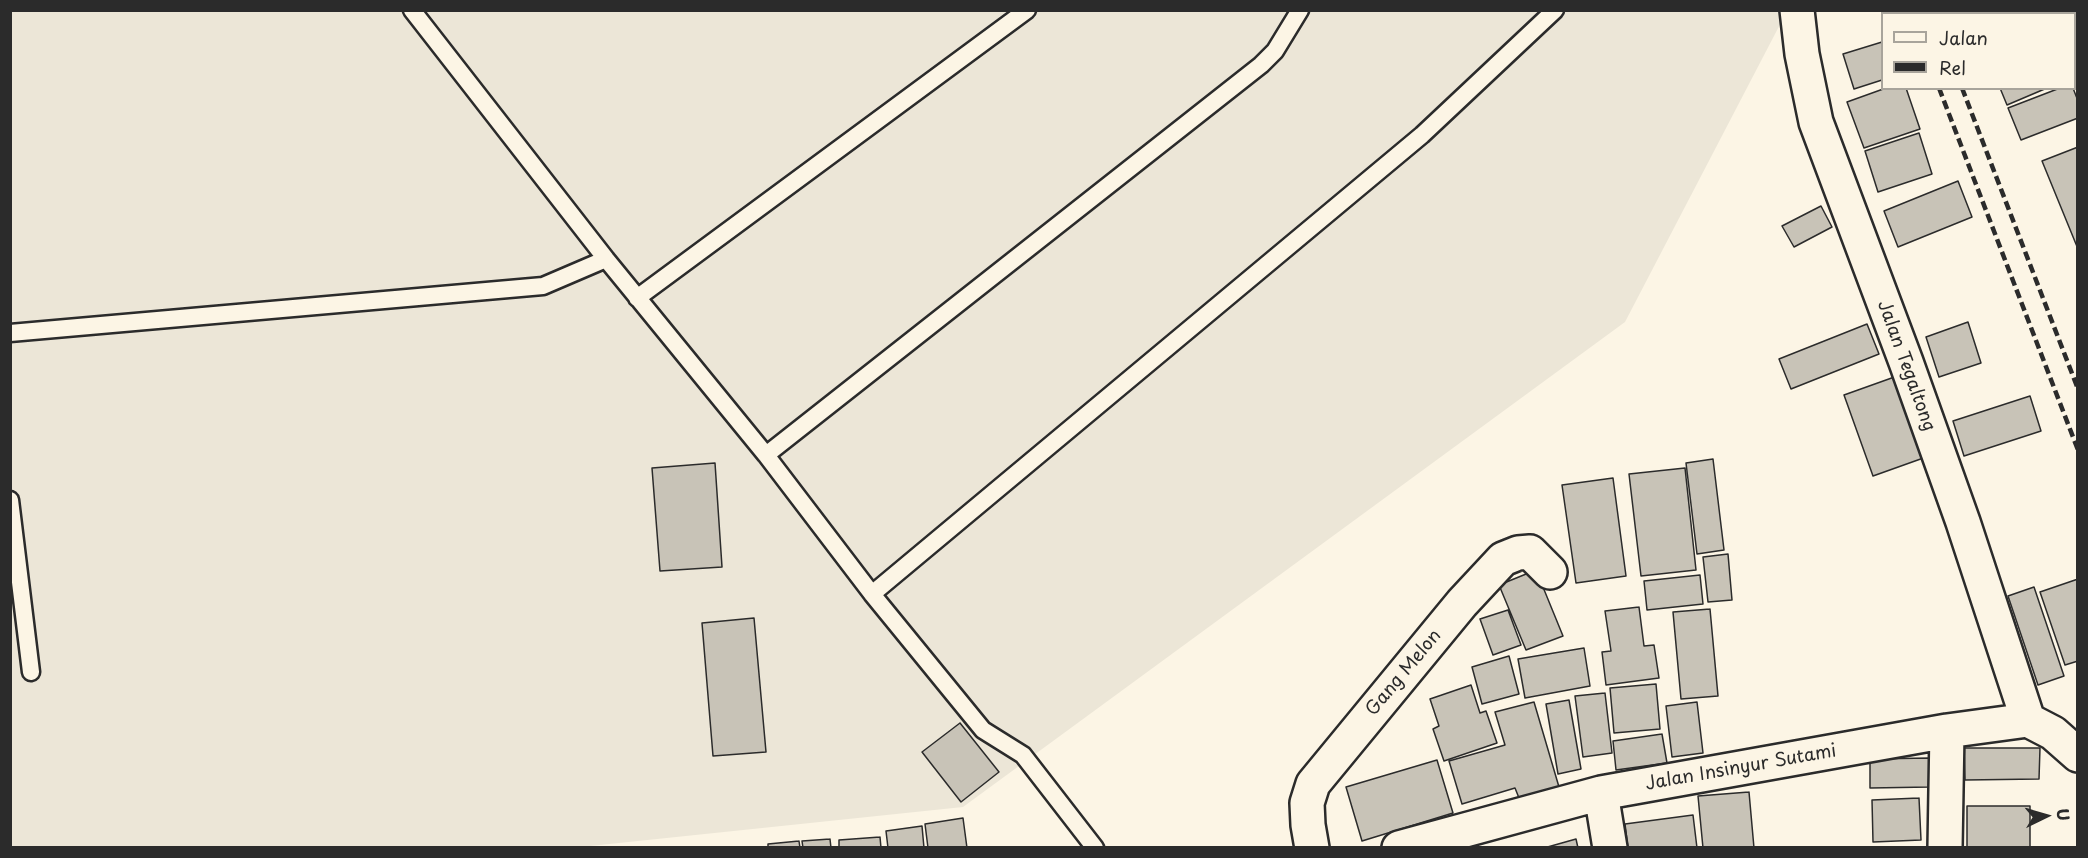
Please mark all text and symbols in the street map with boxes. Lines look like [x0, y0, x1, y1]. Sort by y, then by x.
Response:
legend [1881, 12, 2076, 90]
text: Jalan [1939, 24, 1988, 51]
text: Rel [1939, 54, 1966, 81]
street label: Jalan Tegaltong [1872, 298, 1940, 434]
street label: Gang Melon [1362, 626, 1446, 720]
street label: Jalan Insinyur Sutami [1644, 741, 1838, 795]
north arrow [2016, 786, 2076, 846]
text: U [2051, 807, 2076, 822]

